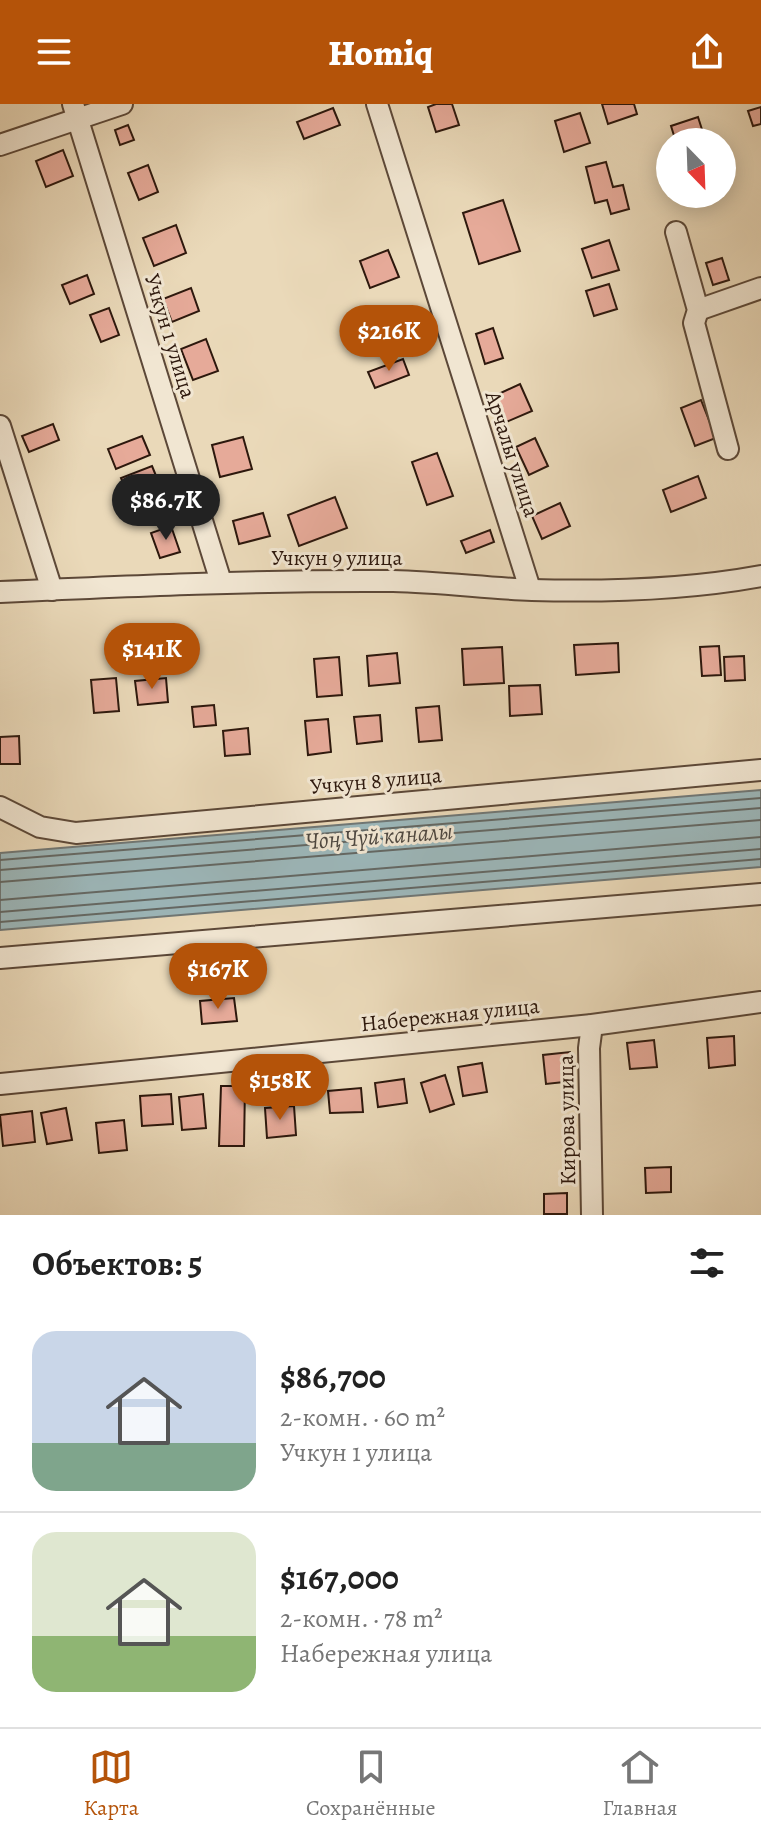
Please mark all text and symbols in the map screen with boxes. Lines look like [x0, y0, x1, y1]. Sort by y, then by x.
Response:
text: Homiq [328, 28, 433, 77]
icon: menu [32, 30, 76, 74]
icon: share [685, 30, 729, 74]
north arrow [656, 128, 736, 208]
map controls [656, 128, 736, 208]
street label: Учкун 1 улица [137, 270, 203, 403]
pin: $216K [333, 305, 445, 373]
text: $216K [357, 313, 421, 348]
street label: Арчалы улица [477, 386, 547, 522]
pin: $86.7K [101, 474, 231, 542]
text: $86.7K [130, 482, 202, 517]
street label: Учкун 9 улица [271, 543, 404, 573]
pin: $141K [96, 623, 208, 691]
text: $141K [122, 631, 182, 666]
street label: Учкун 8 улица [309, 760, 444, 802]
water label: Чоң Чүй каналы [304, 815, 454, 857]
pin: $167K [162, 943, 274, 1011]
text: $167K [187, 951, 249, 986]
street label: Набережная улица [359, 991, 542, 1039]
pin: $158K [224, 1054, 336, 1122]
street label: Кирова улица [551, 1054, 583, 1186]
text: $158K [249, 1062, 311, 1097]
text: Объектов: 5 [32, 1240, 203, 1287]
icon: filters [685, 1241, 729, 1285]
text: $86,700 [280, 1353, 386, 1400]
icon: home [96, 1363, 192, 1459]
text: 2-комн. · 60 m² [280, 1400, 445, 1435]
text: Учкун 1 улица [280, 1435, 432, 1470]
text: $167,000 [280, 1554, 399, 1601]
icon: home [96, 1564, 192, 1660]
text: 2-комн. · 78 m² [280, 1601, 443, 1636]
text: Набережная улица [280, 1636, 492, 1671]
tab: Карта [83, 1745, 139, 1823]
tab: Сохранённые [306, 1745, 436, 1823]
tab: Главная [603, 1745, 677, 1823]

